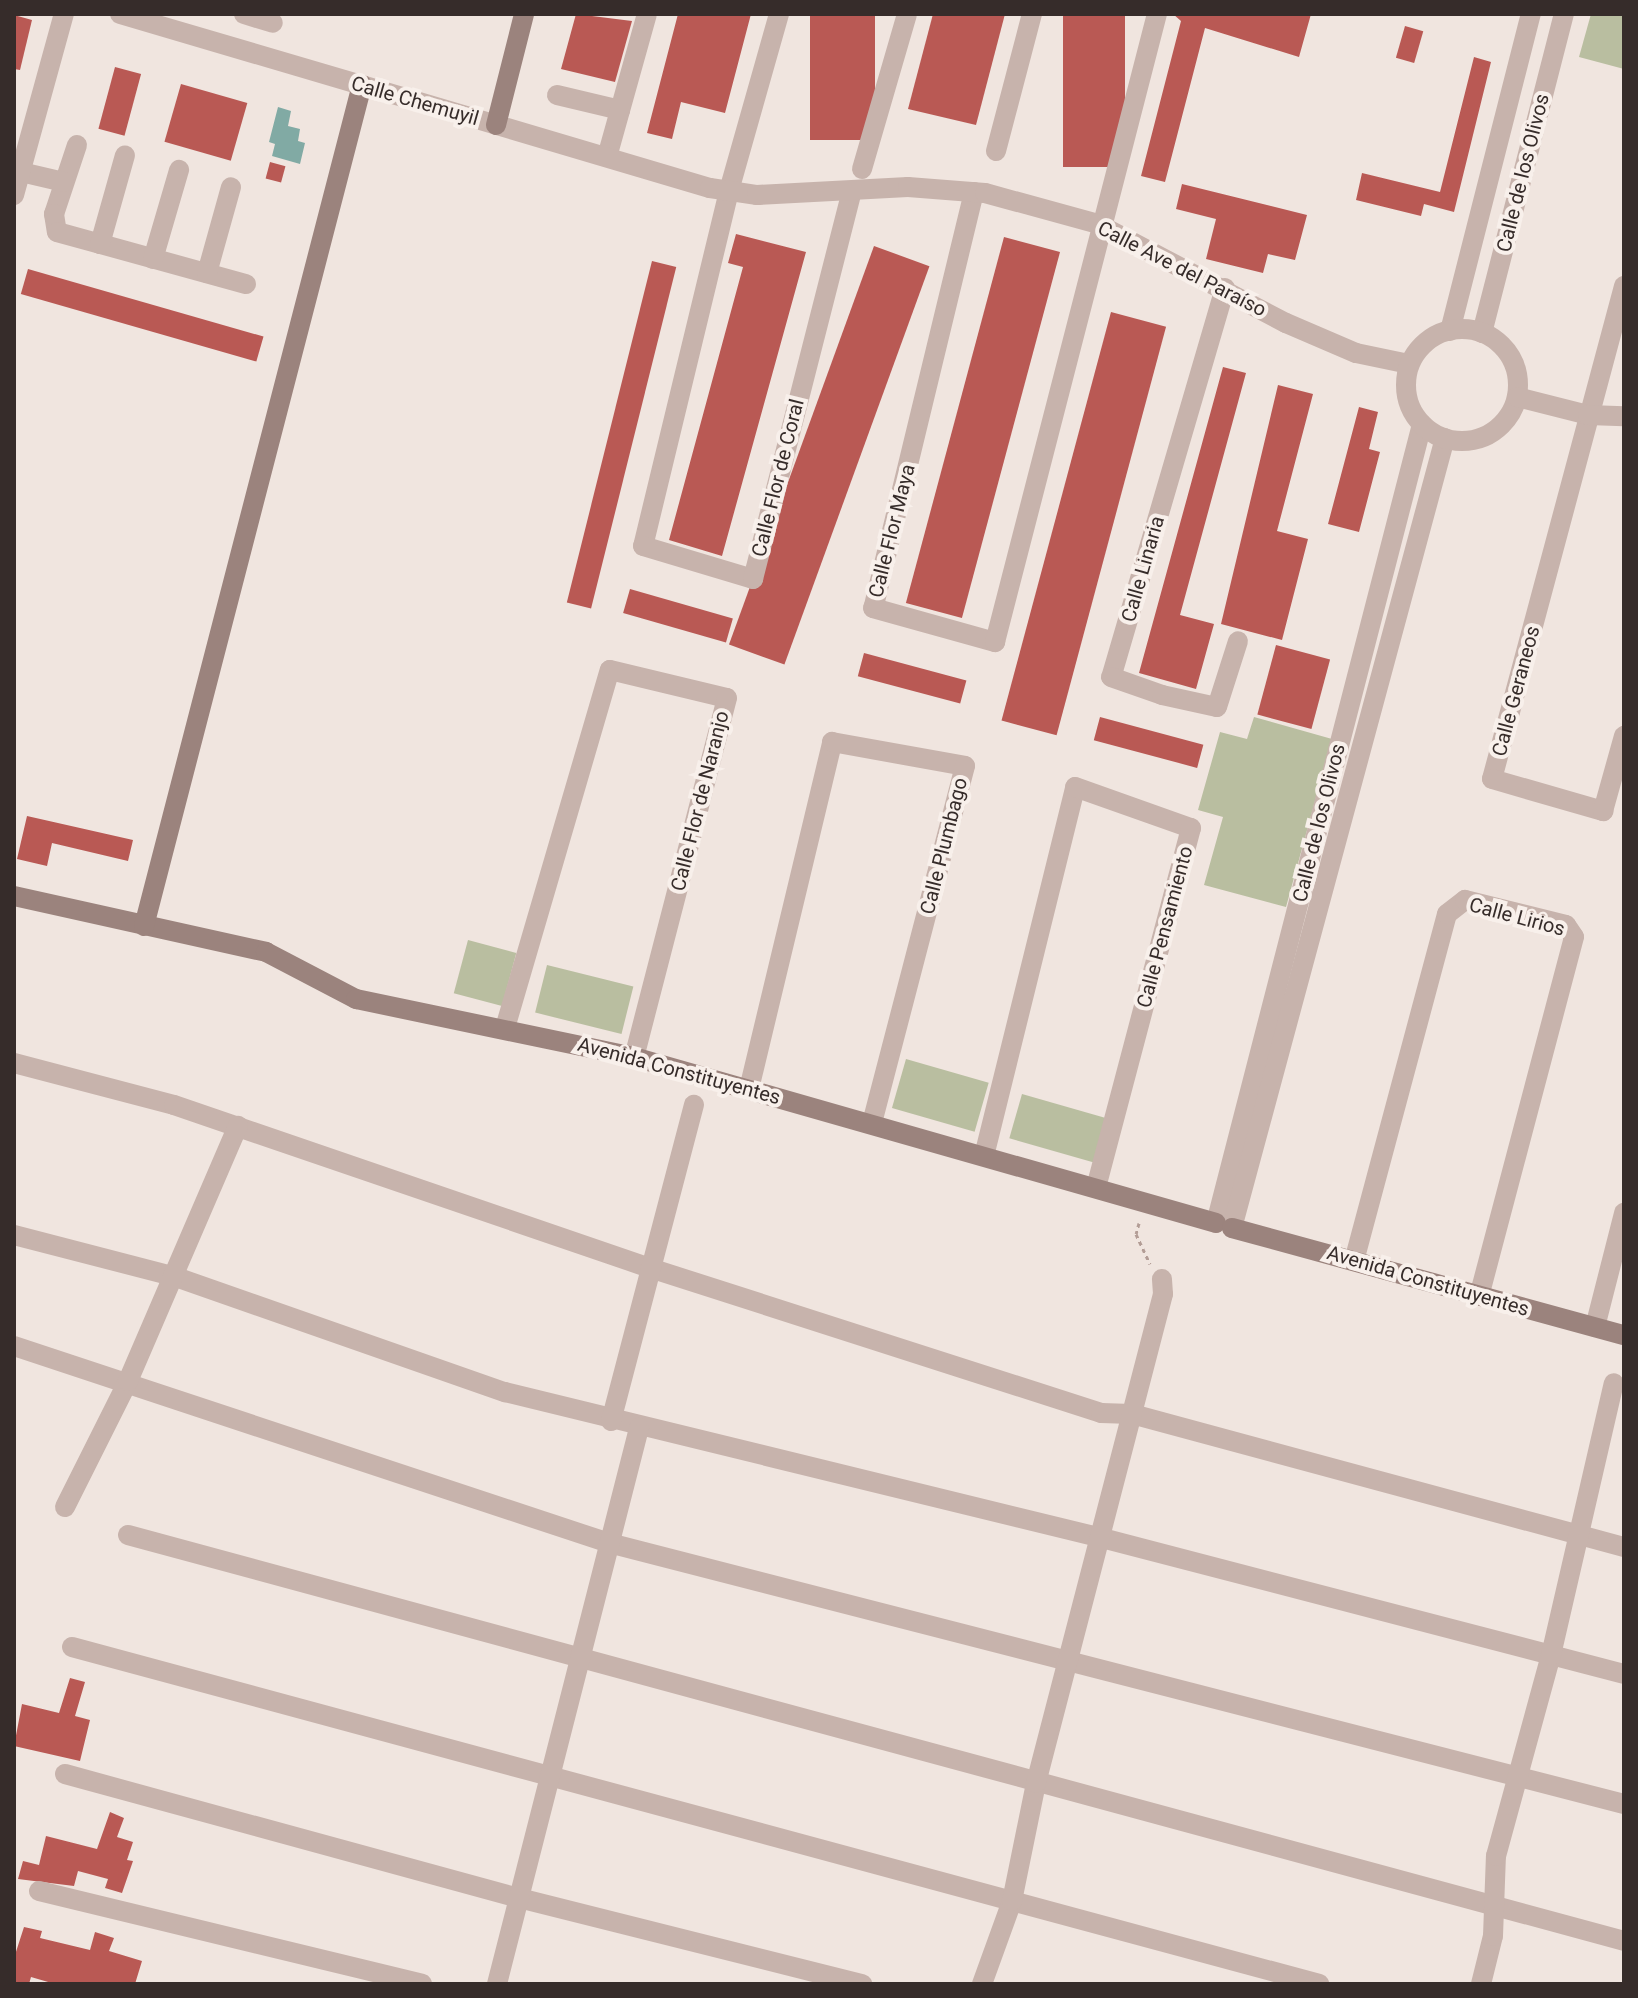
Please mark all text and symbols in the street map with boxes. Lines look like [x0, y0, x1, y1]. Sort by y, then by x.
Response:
street label: Calle Chemuyil [348, 71, 482, 131]
street label: Calle de los Olivos [1492, 91, 1554, 255]
street label: Calle Ave del Paraíso [1094, 216, 1270, 322]
street label: Calle Flor de Coral [747, 397, 809, 559]
street label: Calle Flor Maya [864, 462, 920, 600]
street label: Calle Linaria [1116, 513, 1170, 625]
street label: Calle Geraneos [1487, 623, 1545, 759]
street label: Calle Flor de Naranjo [666, 708, 734, 894]
street label: Calle de los Olivos [1288, 741, 1350, 905]
street label: Calle Plumbago [915, 775, 973, 917]
street label: Calle Pensamiento [1132, 844, 1198, 1010]
street label: Calle Lirios [1466, 893, 1568, 941]
street label: Avenida Constituyentes [575, 1032, 783, 1110]
street label: Avenida Constituyentes [1324, 1241, 1532, 1321]

